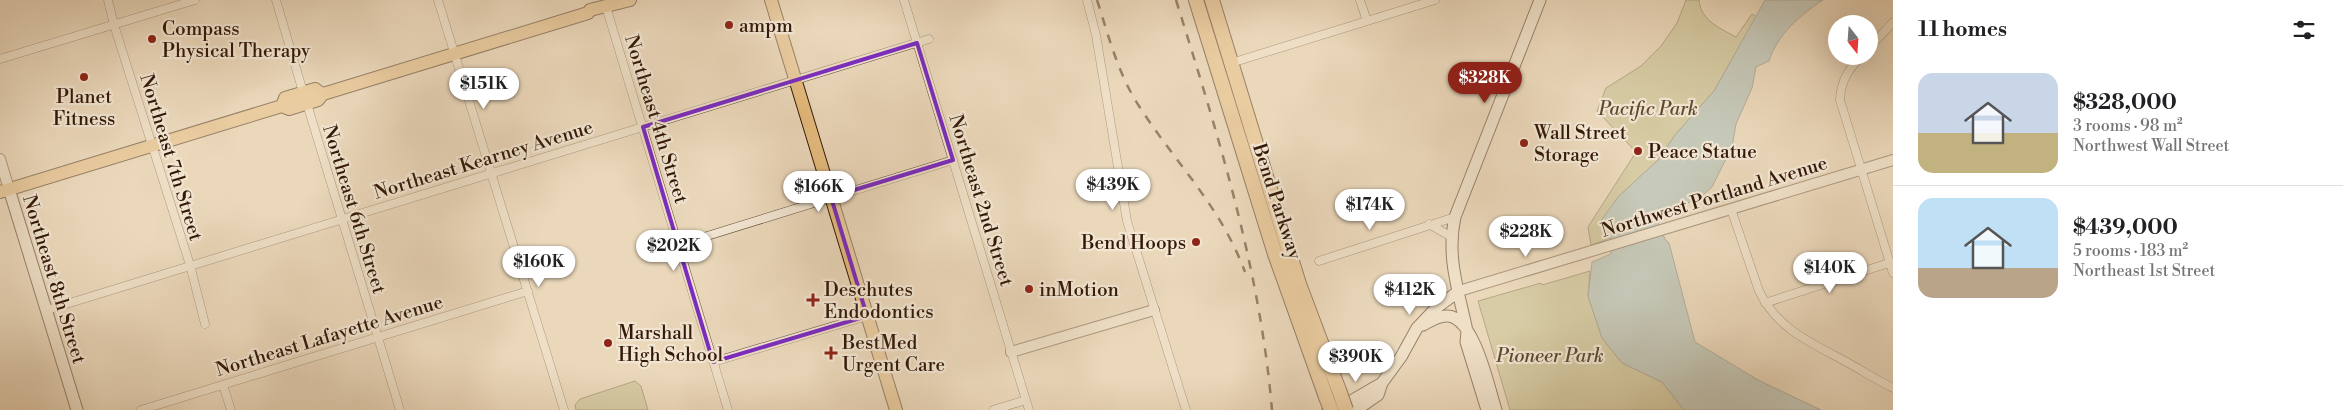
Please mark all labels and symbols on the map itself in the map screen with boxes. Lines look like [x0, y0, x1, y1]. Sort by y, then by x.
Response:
place label: ampm [739, 14, 793, 38]
north arrow [1828, 15, 1878, 65]
place label: Compass Physical Therapy [162, 17, 311, 63]
marker: ampm [723, 19, 735, 31]
street label: Northeast 4th Street [619, 32, 693, 207]
marker: Compass Physical Therapy [146, 33, 158, 45]
pin: $328K [1450, 62, 1520, 104]
pin: $151K [449, 68, 519, 110]
marker: Planet Fitness [78, 71, 90, 83]
street label: Northeast 7th Street [134, 71, 208, 244]
place label: Planet Fitness [53, 85, 115, 131]
park label: Pacific Park [1597, 97, 1698, 121]
street label: Northeast 2nd Street [943, 111, 1019, 289]
street label: Northeast Kearney Avenue [371, 115, 596, 205]
place label: Wall Street Storage [1533, 121, 1627, 167]
street label: Northeast 6th Street [317, 122, 391, 297]
marker: Wall Street Storage [1518, 137, 1530, 149]
street label: Bend Parkway [1247, 139, 1307, 263]
place label: Peace Statue [1648, 140, 1757, 164]
marker: Peace Statue [1632, 145, 1644, 157]
street label: Northwest Portland Avenue [1598, 151, 1830, 243]
pin: $439K [1078, 168, 1148, 211]
pin: $166K [784, 170, 854, 213]
pin: $174K [1335, 188, 1405, 231]
street label: Northeast 8th Street [17, 192, 91, 367]
pin: $228K [1491, 216, 1561, 258]
pin: $202K [639, 230, 709, 272]
place label: Bend Hoops [1080, 231, 1186, 255]
marker: Bend Hoops [1190, 236, 1202, 248]
pin: $160K [504, 246, 574, 288]
pin: $140K [1795, 252, 1865, 294]
pin: $412K [1375, 274, 1445, 316]
place label: Deschutes Endodontics [824, 278, 934, 324]
place label: inMotion [1039, 278, 1119, 302]
marker: inMotion [1023, 283, 1035, 295]
street label: Northeast Lafayette Avenue [213, 290, 446, 382]
marker: Deschutes Endodontics [806, 293, 820, 307]
place label: Marshall High School [618, 321, 724, 367]
place label: BestMed Urgent Care [841, 331, 945, 377]
marker: Marshall High School [602, 337, 614, 349]
pin: $390K [1321, 340, 1391, 383]
park label: Pioneer Park [1495, 344, 1604, 368]
marker: BestMed Urgent Care [824, 346, 838, 360]

